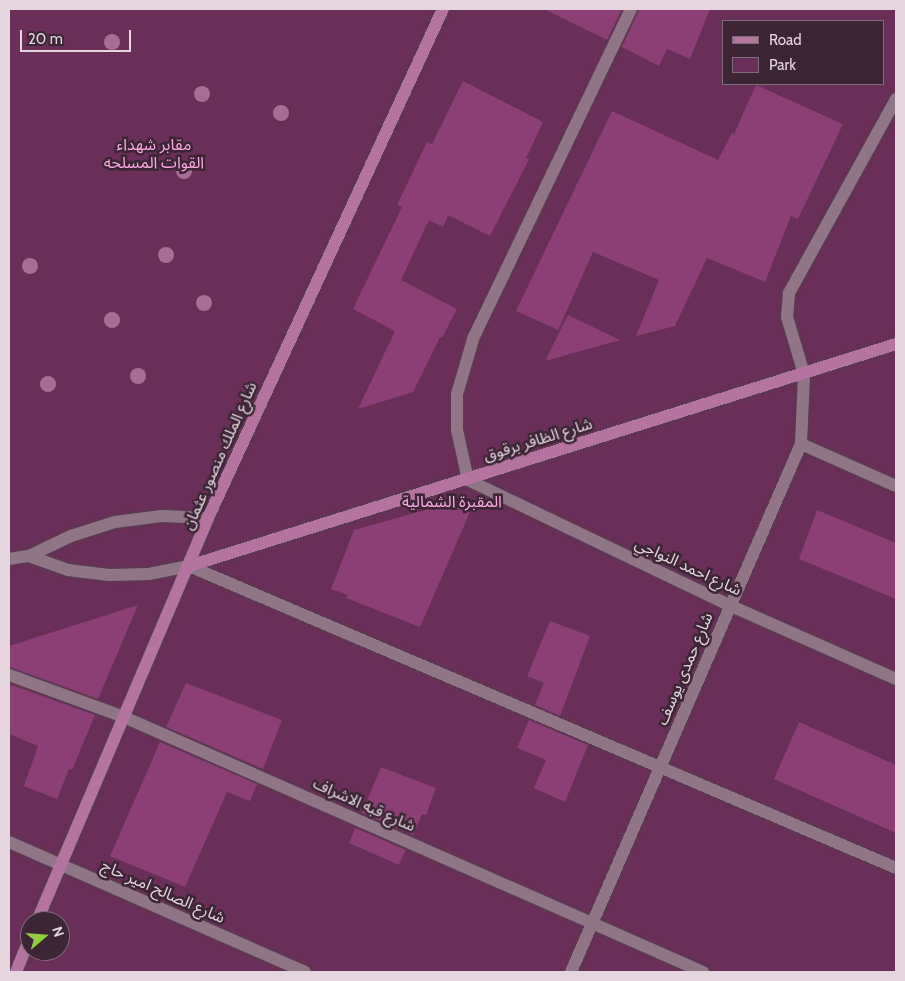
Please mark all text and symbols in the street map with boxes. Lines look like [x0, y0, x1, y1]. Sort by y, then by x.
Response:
scale bar [22, 20, 134, 52]
legend [722, 20, 885, 85]
text: 20 m [28, 30, 63, 48]
text: Road [769, 31, 802, 49]
text: Park [769, 56, 796, 74]
park label: مقابر شهداء القوات المسلحه [104, 135, 204, 173]
street label: شارع الملك منصور عثمان [179, 379, 261, 533]
street label: شارع الظافر برقوق [481, 414, 595, 466]
park label: المقبرة الشمالية [402, 492, 502, 512]
street label: شارع احمد النواجي [632, 534, 744, 600]
street label: شارع حمدى يوسف [653, 610, 717, 728]
street label: شارع قبه الاشراف [310, 774, 418, 836]
street label: شارع الصالح امير حاج [98, 856, 228, 928]
north arrow [20, 911, 70, 961]
text: N [48, 924, 68, 939]

